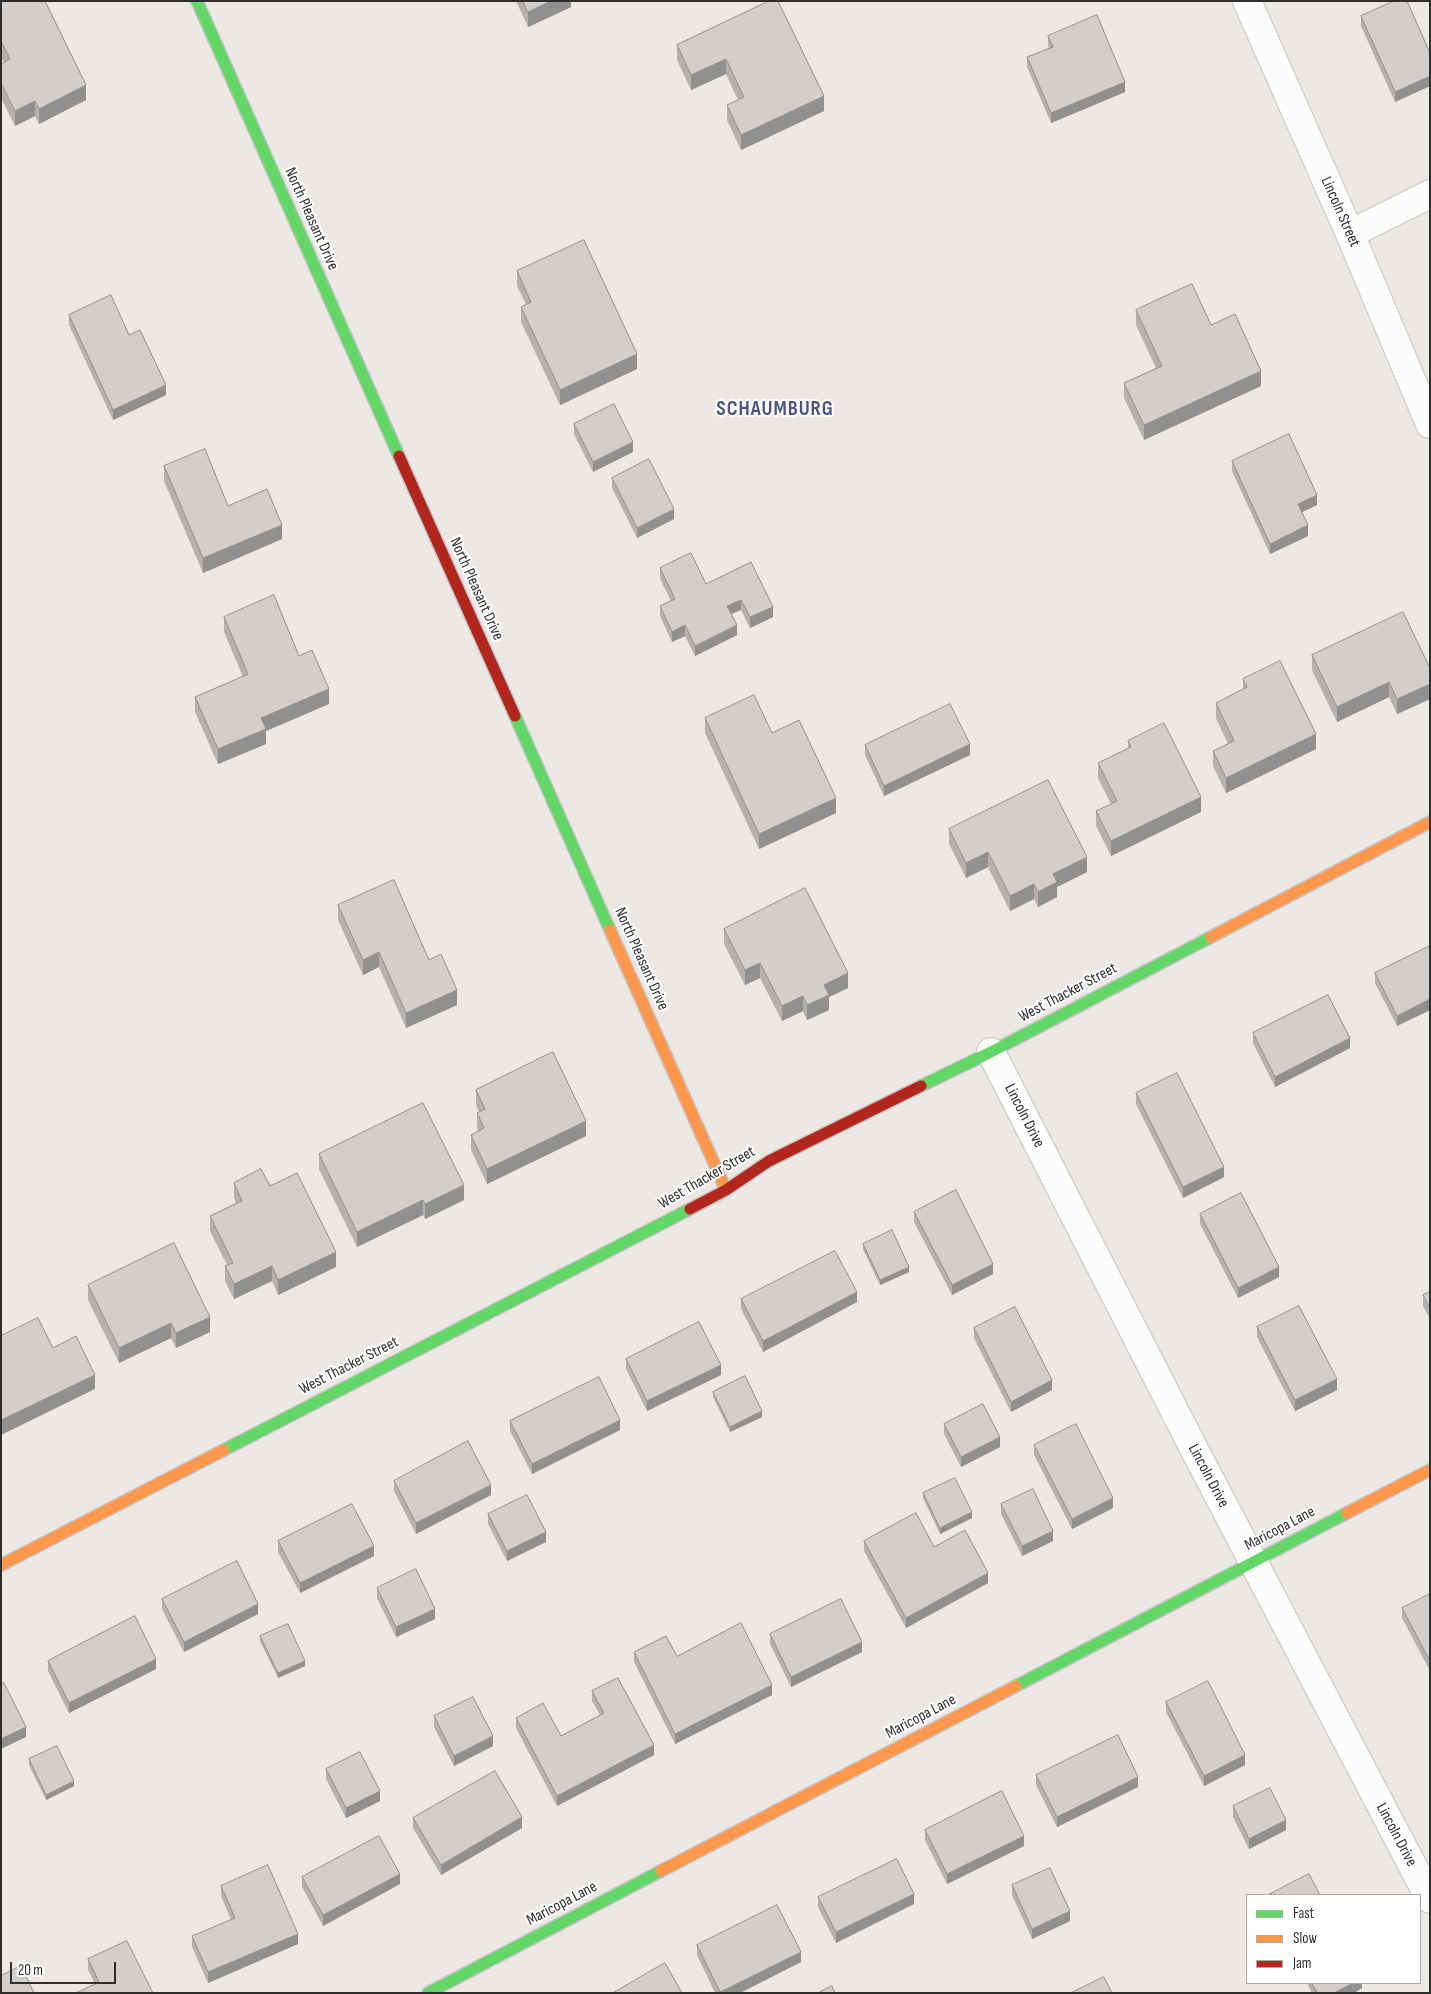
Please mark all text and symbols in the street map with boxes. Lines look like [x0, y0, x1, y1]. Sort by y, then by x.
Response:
street label: North Pleasant Drive [280, 165, 342, 273]
street label: Lincoln Street [1316, 174, 1364, 250]
district label: SCHAUMBURG [715, 397, 835, 423]
street label: North Pleasant Drive [445, 535, 507, 643]
street label: North Pleasant Drive [610, 905, 672, 1013]
street label: West Thacker Street [1016, 959, 1120, 1027]
street label: Lincoln Drive [1000, 1081, 1048, 1151]
street label: West Thacker Street [655, 1143, 759, 1213]
street label: West Thacker Street [296, 1333, 402, 1399]
street label: Lincoln Drive [1183, 1441, 1233, 1511]
street label: Maricopa Lane [1242, 1502, 1318, 1556]
street label: Maricopa Lane [883, 1690, 959, 1744]
street label: Lincoln Drive [1371, 1800, 1421, 1870]
street label: Maricopa Lane [524, 1877, 600, 1931]
legend [1246, 1894, 1421, 1984]
text: Fast [1293, 1904, 1314, 1923]
text: Slow [1293, 1929, 1317, 1948]
scale bar [12, 1952, 119, 1984]
text: Jam [1293, 1954, 1311, 1973]
text: 20 m [18, 1961, 43, 1980]

